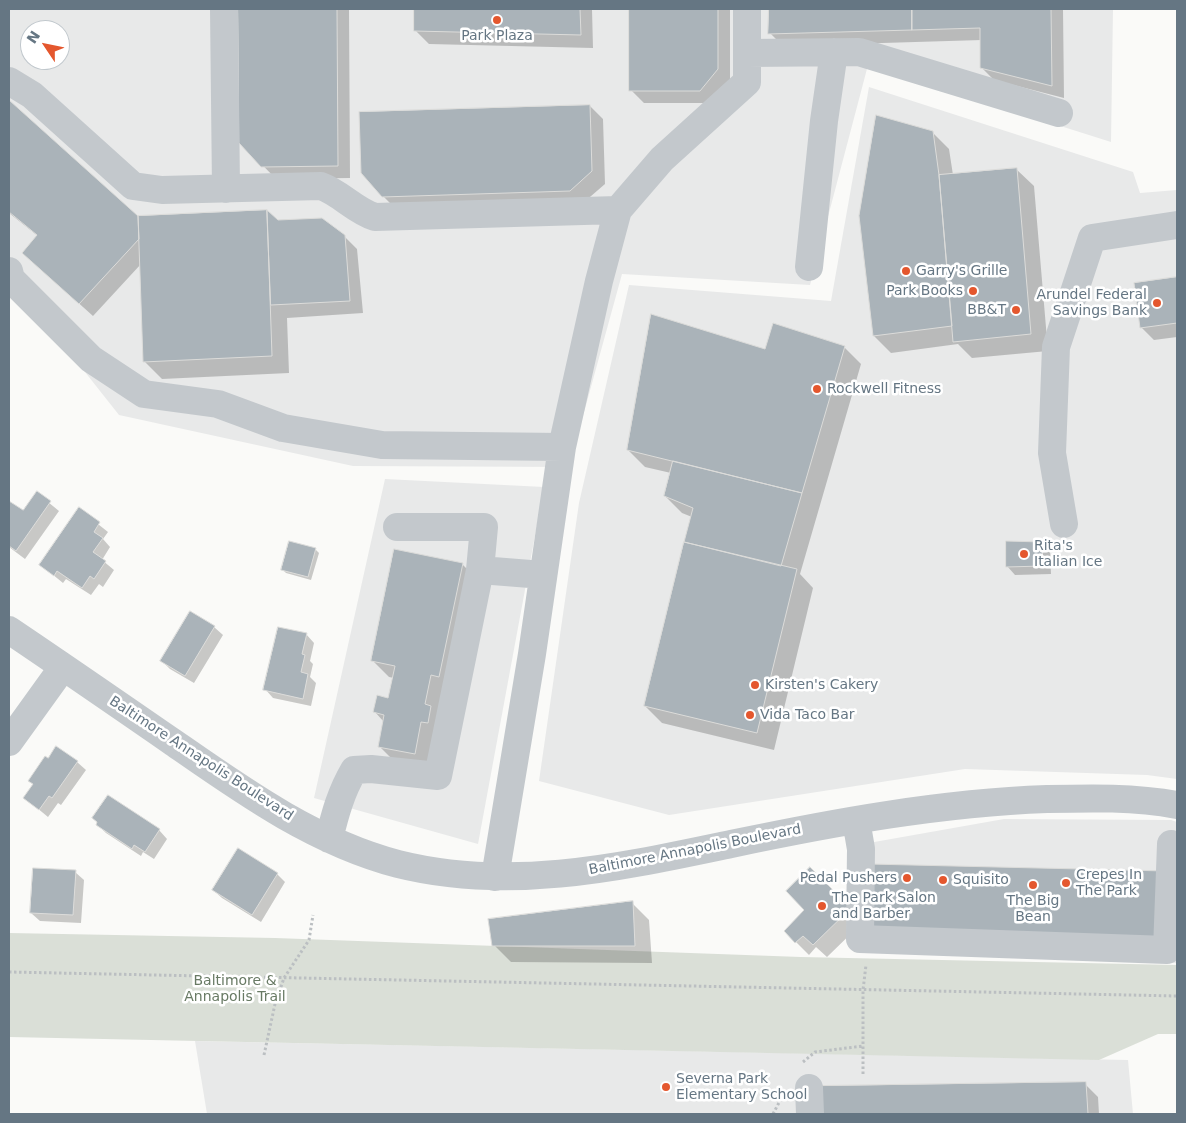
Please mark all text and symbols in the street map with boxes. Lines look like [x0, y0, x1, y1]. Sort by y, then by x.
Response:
marker: Park Plaza [491, 14, 503, 26]
north arrow [20, 20, 70, 70]
text: N [23, 28, 43, 47]
place label: Park Plaza [461, 28, 533, 44]
place label: Garry's Grille [916, 263, 1007, 279]
marker: Garry's Grille [900, 265, 912, 277]
place label: Park Books [886, 283, 963, 299]
marker: Park Books [967, 285, 979, 297]
place label: Arundel Federal Savings Bank [1036, 287, 1147, 320]
marker: Arundel Federal Savings Bank [1151, 297, 1163, 309]
place label: BB&T [967, 302, 1006, 318]
marker: BB&T [1010, 304, 1022, 316]
place label: Rockwell Fitness [827, 381, 941, 397]
marker: Rockwell Fitness [811, 383, 823, 395]
place label: Rita's Italian Ice [1034, 538, 1102, 570]
marker: Rita's Italian Ice [1018, 548, 1030, 560]
place label: Kirsten's Cakery [765, 677, 878, 693]
marker: Kirsten's Cakery [749, 679, 761, 691]
street label: Baltimore Annapolis Boulevard [106, 693, 296, 825]
place label: Vida Taco Bar [760, 707, 855, 723]
marker: Vida Taco Bar [744, 709, 756, 721]
street label: Baltimore Annapolis Boulevard [587, 821, 803, 879]
place label: Crepes In The Park [1076, 867, 1142, 900]
place label: Pedal Pushers [800, 870, 897, 886]
marker: Pedal Pushers [901, 872, 913, 884]
place label: Squisito [953, 872, 1009, 888]
marker: Squisito [937, 874, 949, 886]
marker: Crepes In The Park [1060, 877, 1072, 889]
marker: The Big Bean [1027, 879, 1039, 891]
place label: The Park Salon and Barber [832, 890, 936, 922]
place label: The Big Bean [1007, 893, 1059, 926]
marker: The Park Salon and Barber [816, 900, 828, 912]
park label: Baltimore & Annapolis Trail [184, 973, 286, 1006]
place label: Severna Park Elementary School [676, 1071, 808, 1104]
marker: Severna Park Elementary School [660, 1081, 672, 1093]

